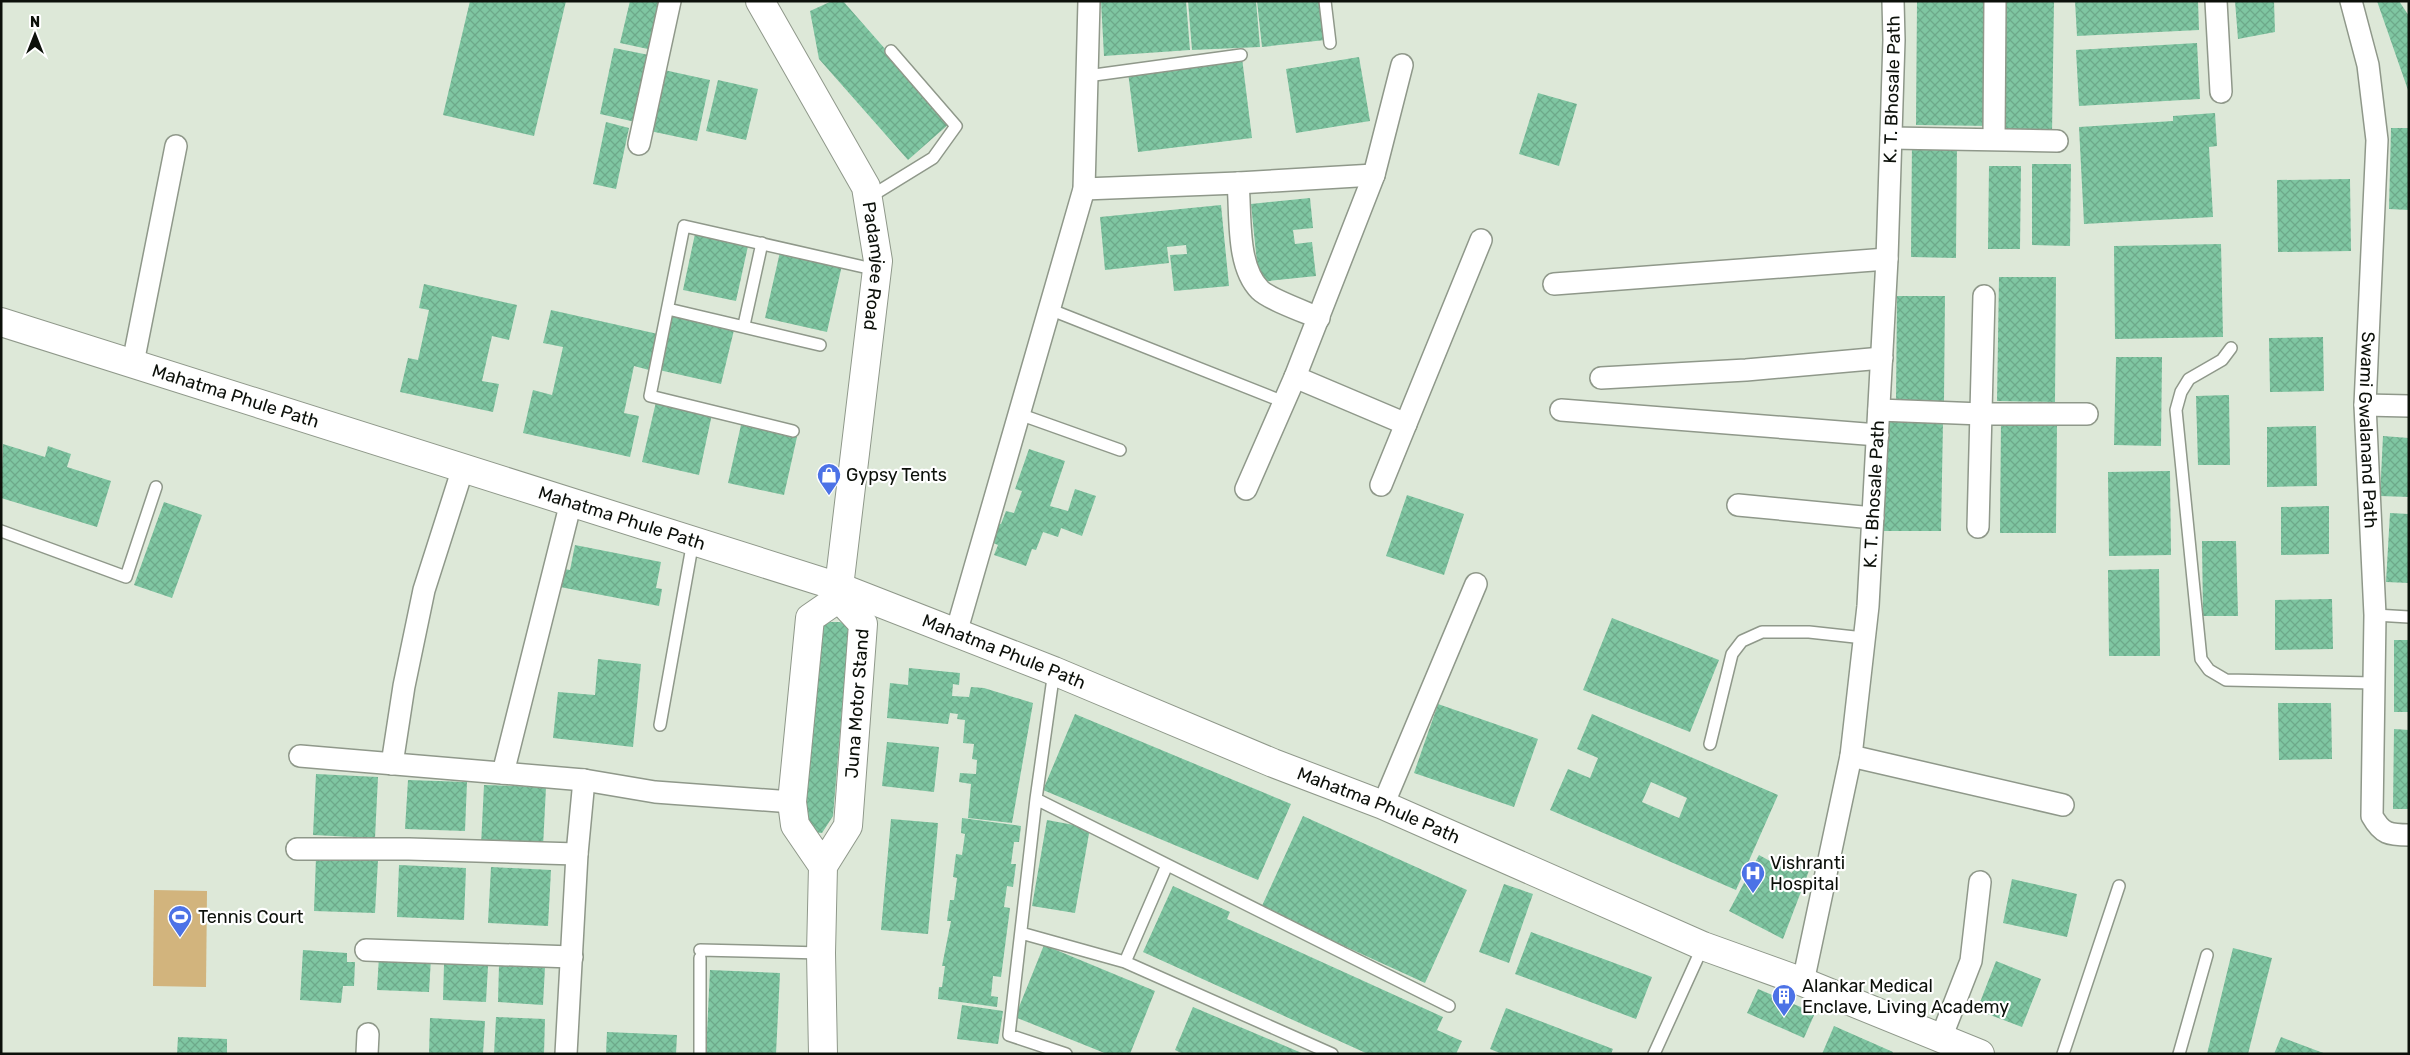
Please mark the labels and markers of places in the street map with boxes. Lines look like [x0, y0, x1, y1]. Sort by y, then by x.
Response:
shop icon: Gypsy Tents [816, 462, 842, 496]
place label: Gypsy Tents [846, 464, 947, 486]
place label: Vishranti Hospital [1770, 852, 1845, 895]
hospital icon: Vishranti Hospital [1740, 860, 1766, 894]
sports icon: Tennis Court [167, 904, 193, 938]
place label: Tennis Court [198, 906, 304, 928]
place label: Alankar Medical Enclave, Living Academy [1802, 975, 2009, 1018]
building icon: Alankar Medical Enclave, Living Academy [1771, 983, 1797, 1017]

